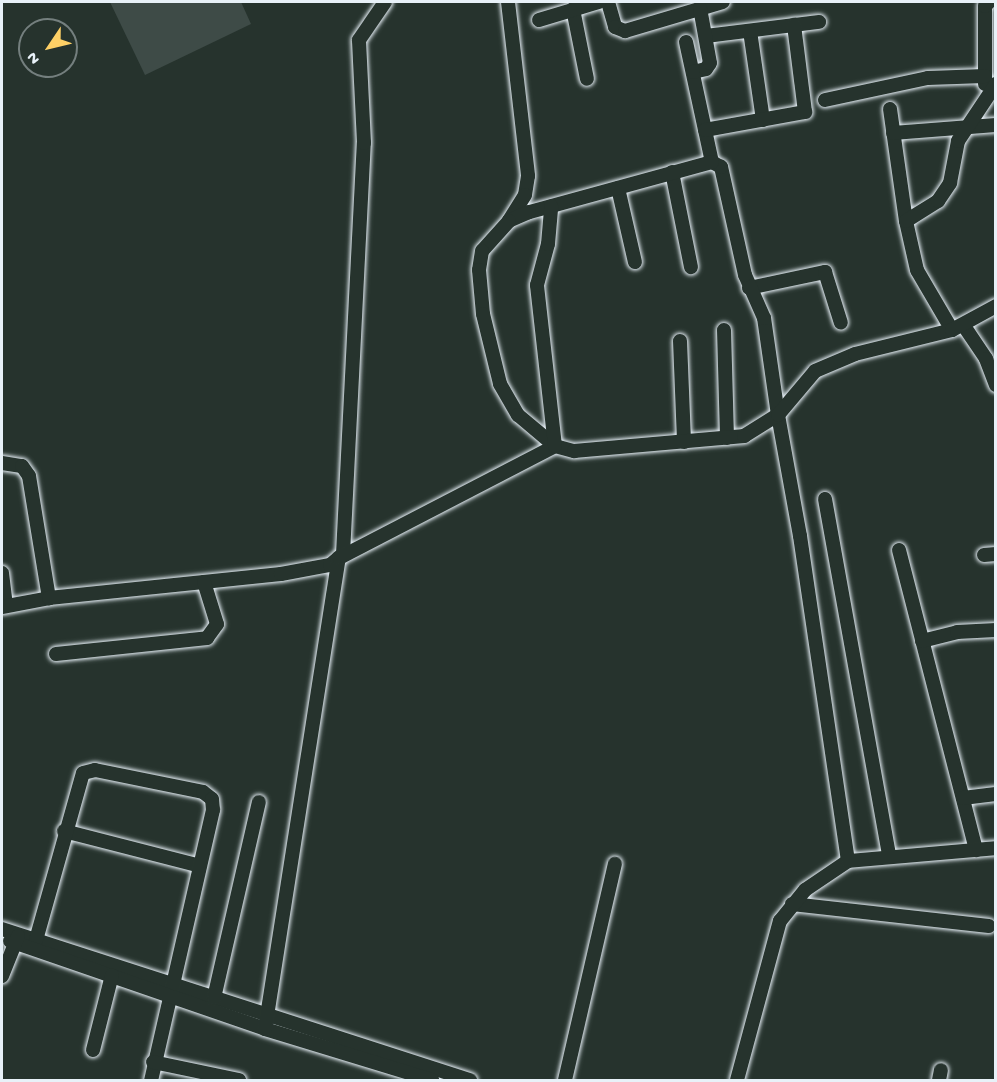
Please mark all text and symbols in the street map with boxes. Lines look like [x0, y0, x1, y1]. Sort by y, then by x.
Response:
north arrow [18, 18, 78, 78]
text: N [24, 48, 45, 67]

